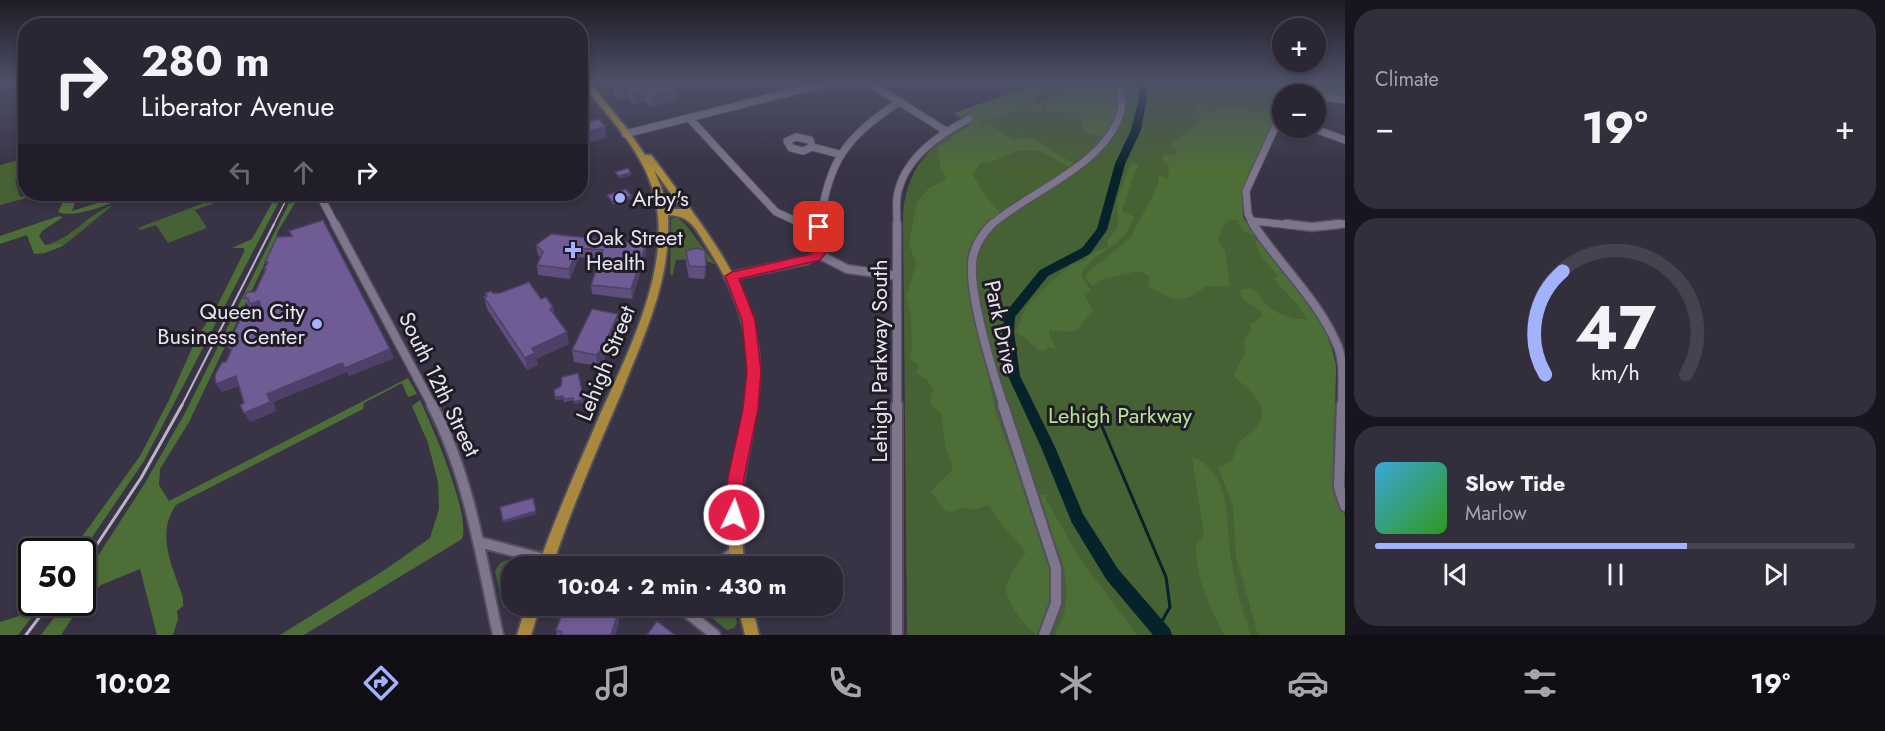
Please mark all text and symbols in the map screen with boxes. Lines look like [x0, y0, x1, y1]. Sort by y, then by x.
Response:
map controls [1272, 18, 1326, 138]
button: + [1272, 18, 1326, 72]
text: 280 m [141, 31, 270, 92]
icon: right [42, 42, 120, 120]
text: Climate [1375, 65, 1439, 94]
button: − [1272, 84, 1326, 138]
text: Liberator Avenue [141, 87, 334, 126]
text: 19° [1581, 95, 1648, 160]
text: − [1375, 104, 1394, 151]
text: + [1835, 104, 1855, 151]
icon: left [224, 156, 257, 189]
icon: ahead [287, 156, 320, 189]
icon: right [350, 156, 383, 189]
place label: Arby's [632, 182, 689, 214]
marker: Arby's [613, 191, 627, 205]
pin [793, 201, 844, 252]
icon: arrive [802, 210, 835, 243]
place label: Oak Street Health [586, 221, 683, 278]
marker: Oak Street Health [564, 241, 582, 259]
street label: Lehigh Parkway South [863, 260, 895, 462]
street label: Park Drive [977, 277, 1027, 377]
text: 47 [1574, 282, 1656, 372]
place label: Queen City Business Center [157, 295, 305, 352]
street label: Lehigh Street [567, 300, 643, 425]
street label: South 12th Street [391, 306, 489, 462]
marker: Queen City Business Center [310, 317, 324, 331]
text: km/h [1591, 357, 1639, 388]
park label: Lehigh Parkway [1048, 399, 1192, 431]
text: Slow Tide [1465, 467, 1565, 499]
position arrow [702, 483, 766, 547]
text: Marlow [1465, 499, 1527, 528]
speed limit sign: 50 [18, 538, 96, 616]
icon: previous [1439, 558, 1472, 591]
icon: pause [1599, 558, 1632, 591]
icon: next [1759, 558, 1792, 591]
text: 10:04 · 2 min · 430 m [557, 570, 787, 602]
icon: directions [360, 662, 402, 704]
icon: music [592, 662, 634, 704]
icon: phone [824, 662, 866, 704]
icon: climate [1055, 662, 1097, 704]
icon: car [1287, 662, 1329, 704]
icon: filters [1519, 662, 1561, 704]
text: 10:02 [95, 664, 171, 703]
text: 19° [1750, 664, 1790, 703]

